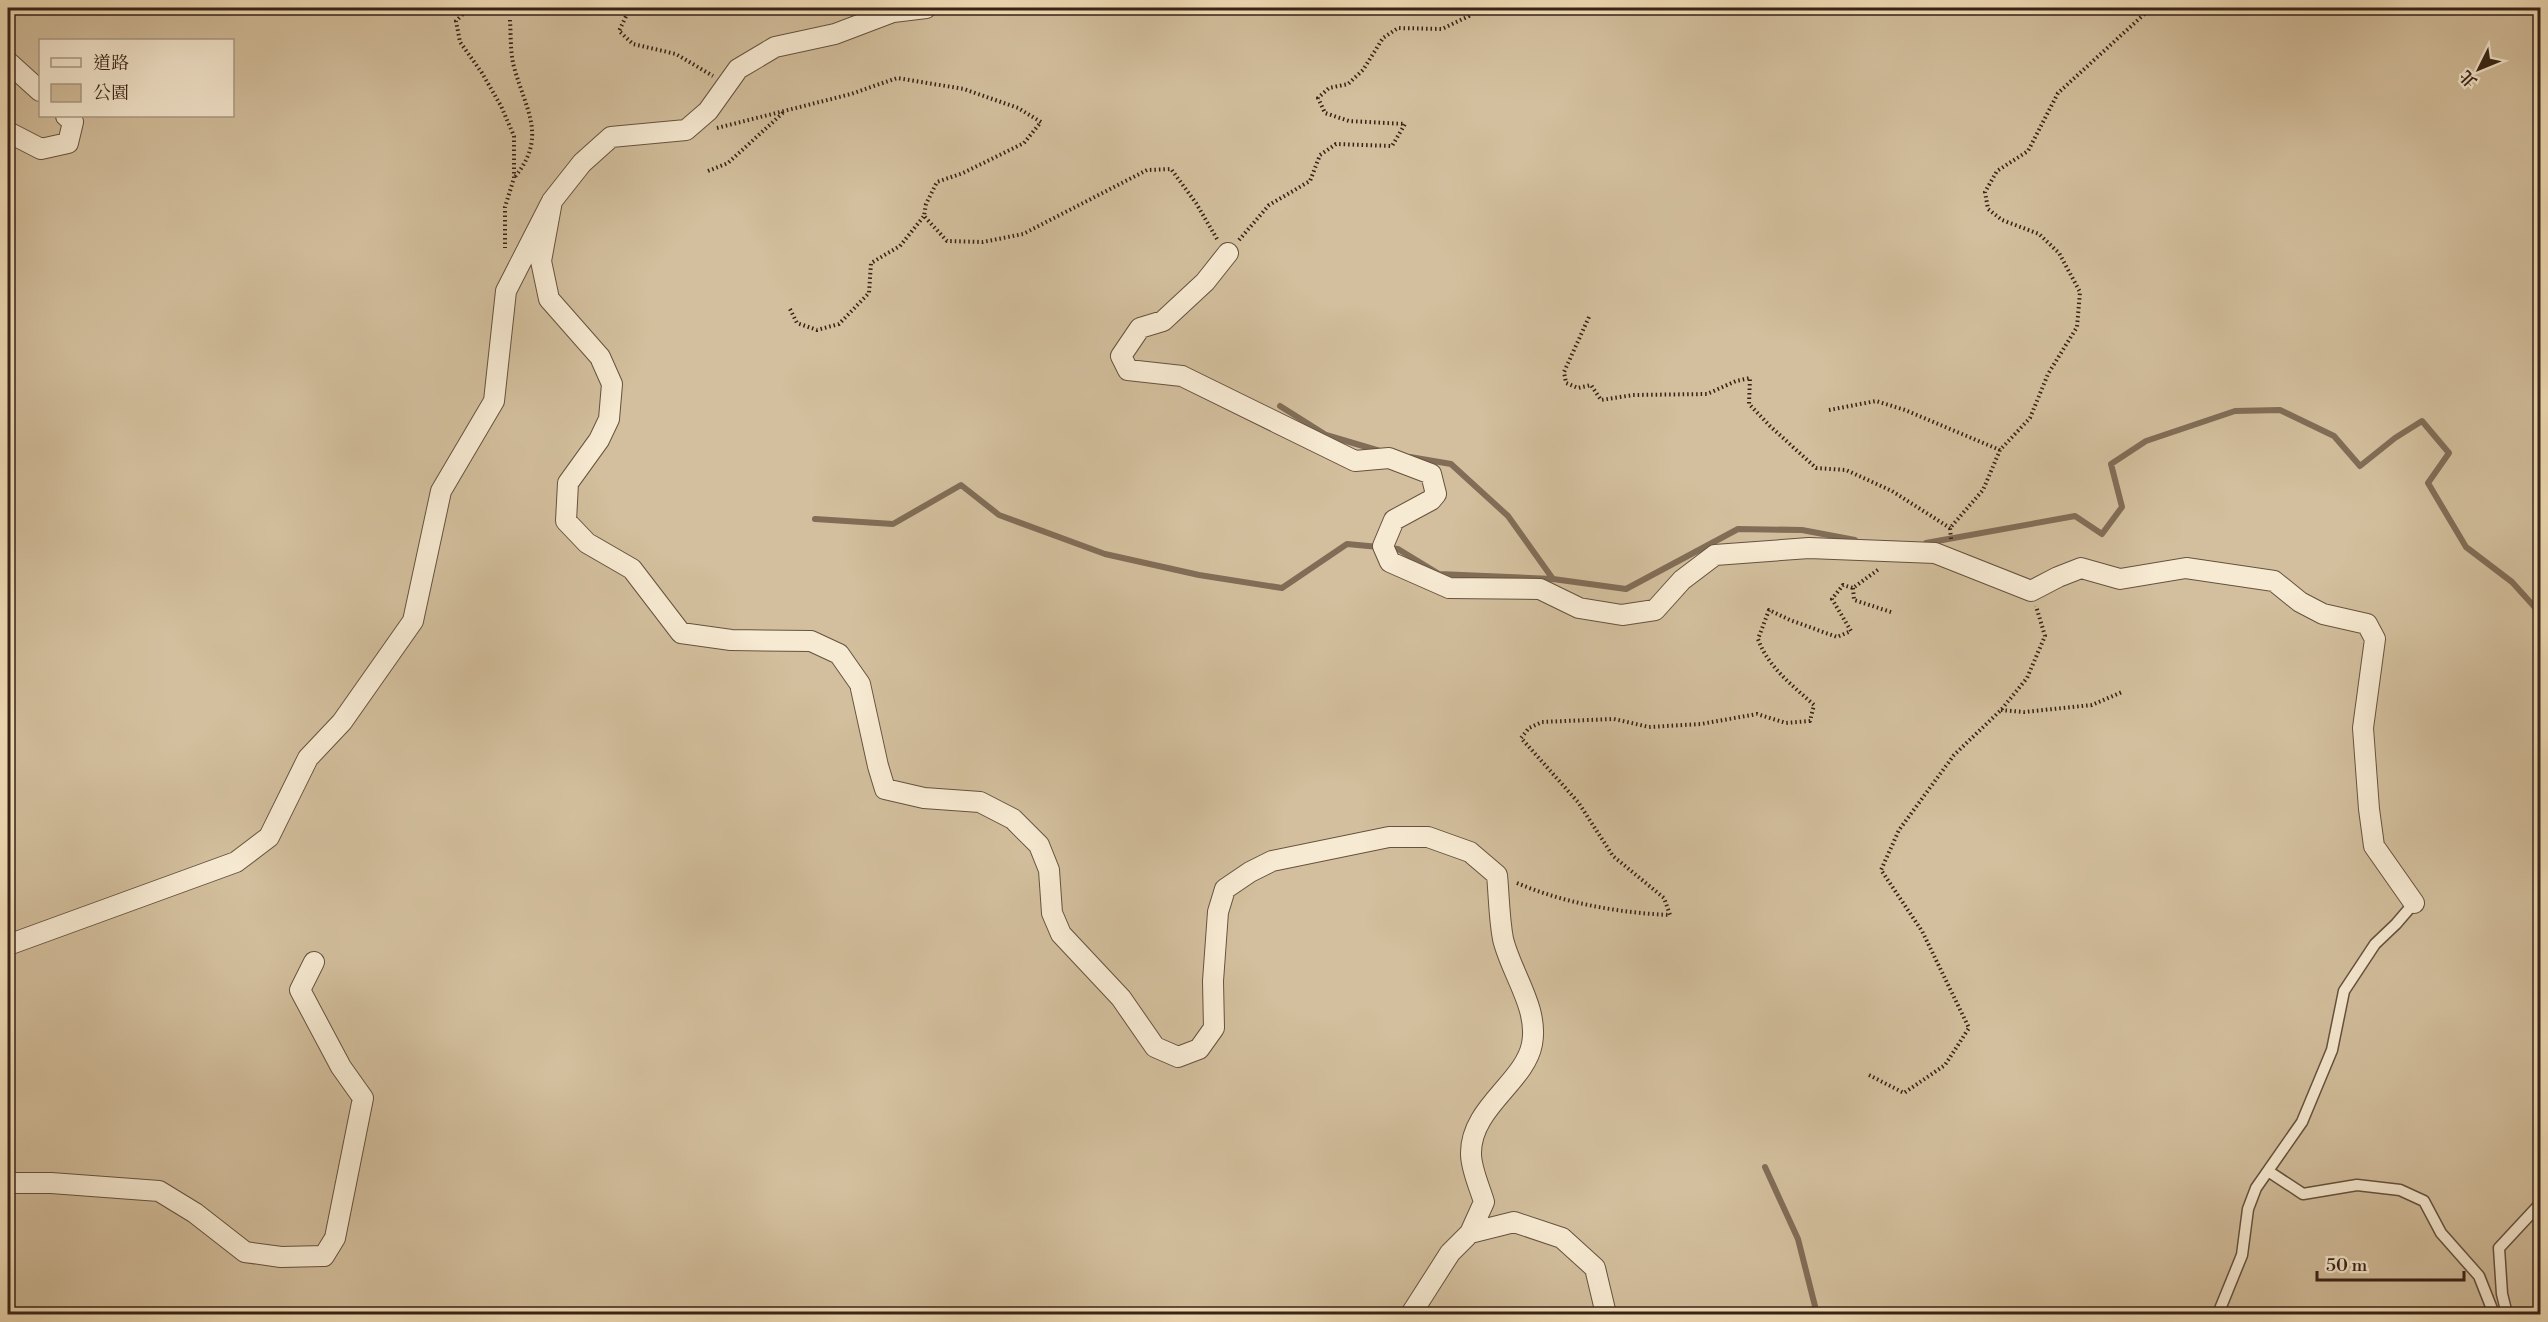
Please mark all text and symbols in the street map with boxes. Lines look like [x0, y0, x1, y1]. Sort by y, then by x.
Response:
legend [39, 39, 234, 117]
north arrow [2449, 39, 2509, 99]
text: 道路 [93, 52, 129, 75]
text: 北 [2456, 66, 2482, 91]
text: 公園 [93, 82, 129, 105]
scale bar [2317, 1244, 2464, 1282]
text: 50 m [2326, 1254, 2368, 1277]

